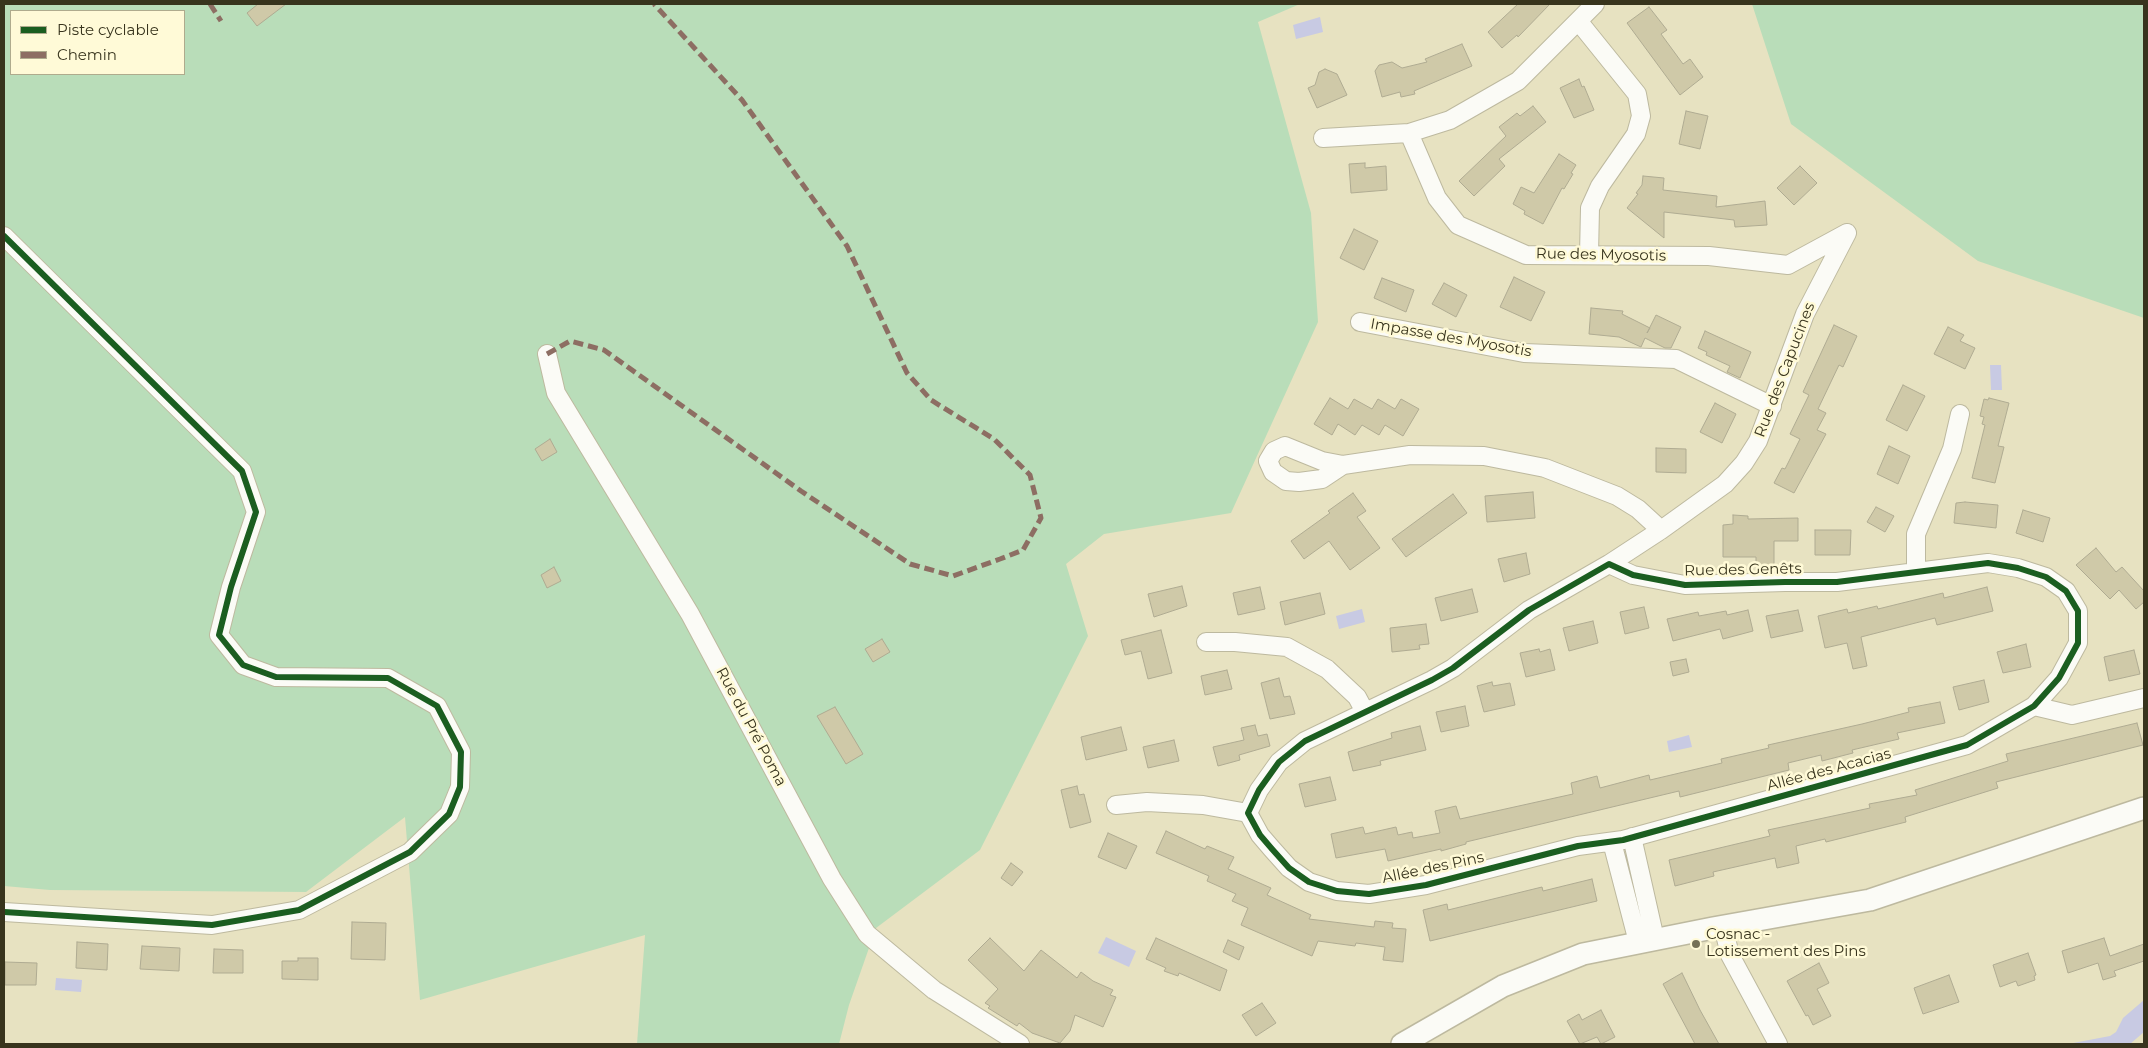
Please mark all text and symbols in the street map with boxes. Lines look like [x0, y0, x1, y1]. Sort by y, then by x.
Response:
legend [10, 10, 185, 75]
text: Piste cyclable [57, 20, 159, 39]
text: Chemin [57, 45, 117, 64]
street label: Rue des Myosotis [1536, 245, 1666, 265]
street label: Rue des Capucines [1751, 300, 1819, 440]
street label: Impasse des Myosotis [1369, 315, 1533, 361]
street label: Rue des Genêts [1684, 560, 1802, 580]
street label: Rue du Pré Poma [712, 664, 790, 790]
street label: Allée des Acacias [1765, 745, 1893, 795]
street label: Allée des Pins [1380, 848, 1486, 888]
place label: Cosnac - Lotissement des Pins [1706, 926, 1866, 961]
marker: Cosnac - Lotissement des Pins [1690, 938, 1702, 950]

